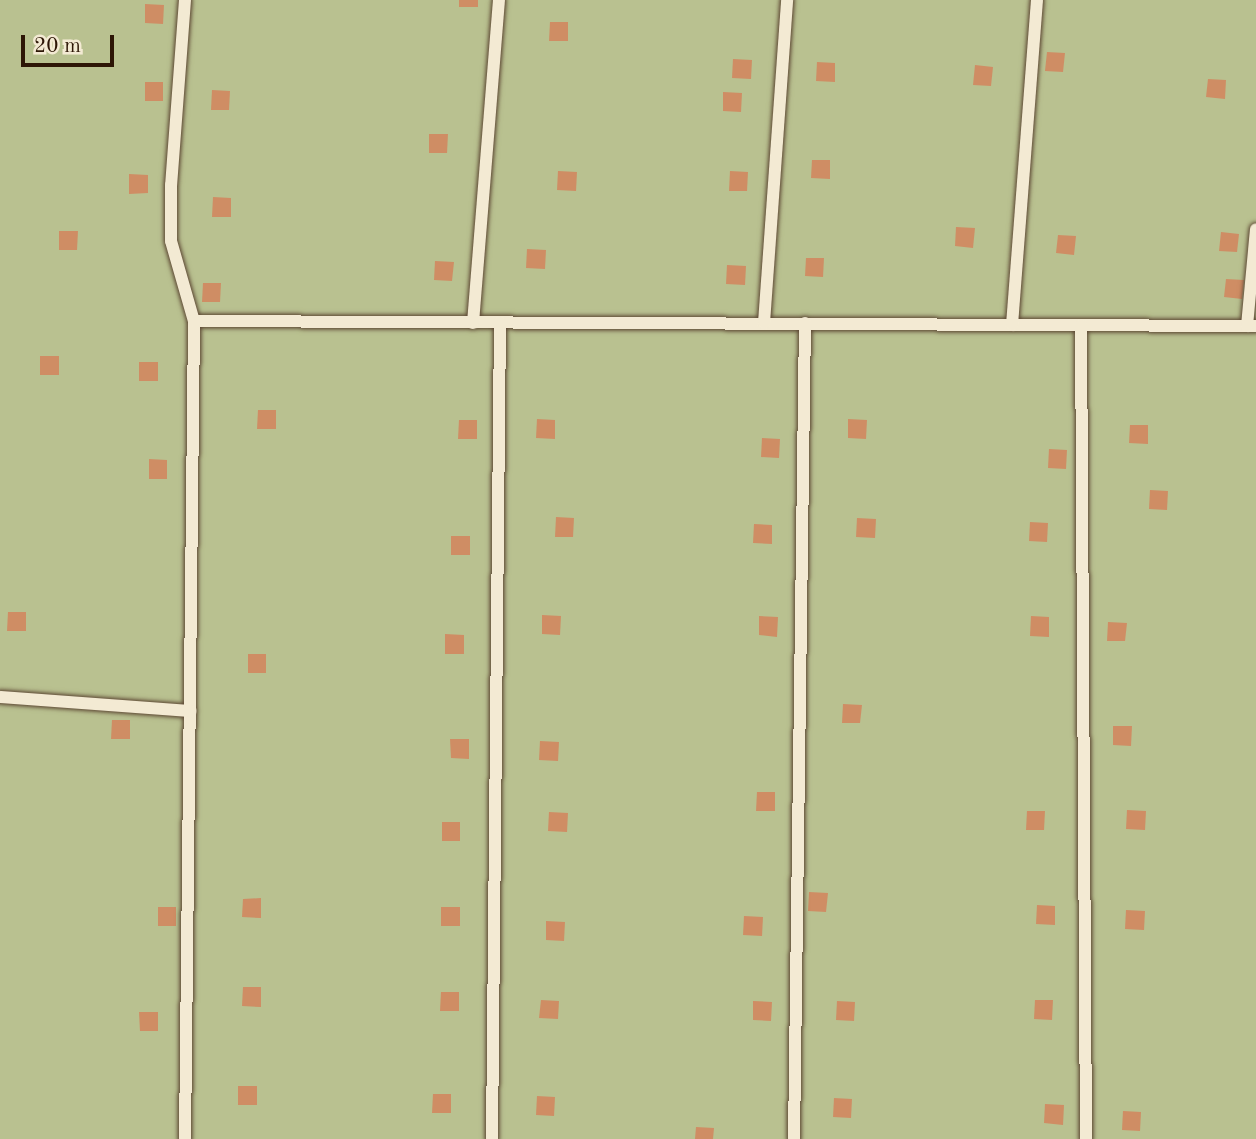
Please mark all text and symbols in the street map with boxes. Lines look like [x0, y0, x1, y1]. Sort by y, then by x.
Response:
scale bar [24, 21, 117, 65]
text: 20 m [34, 36, 81, 57]

